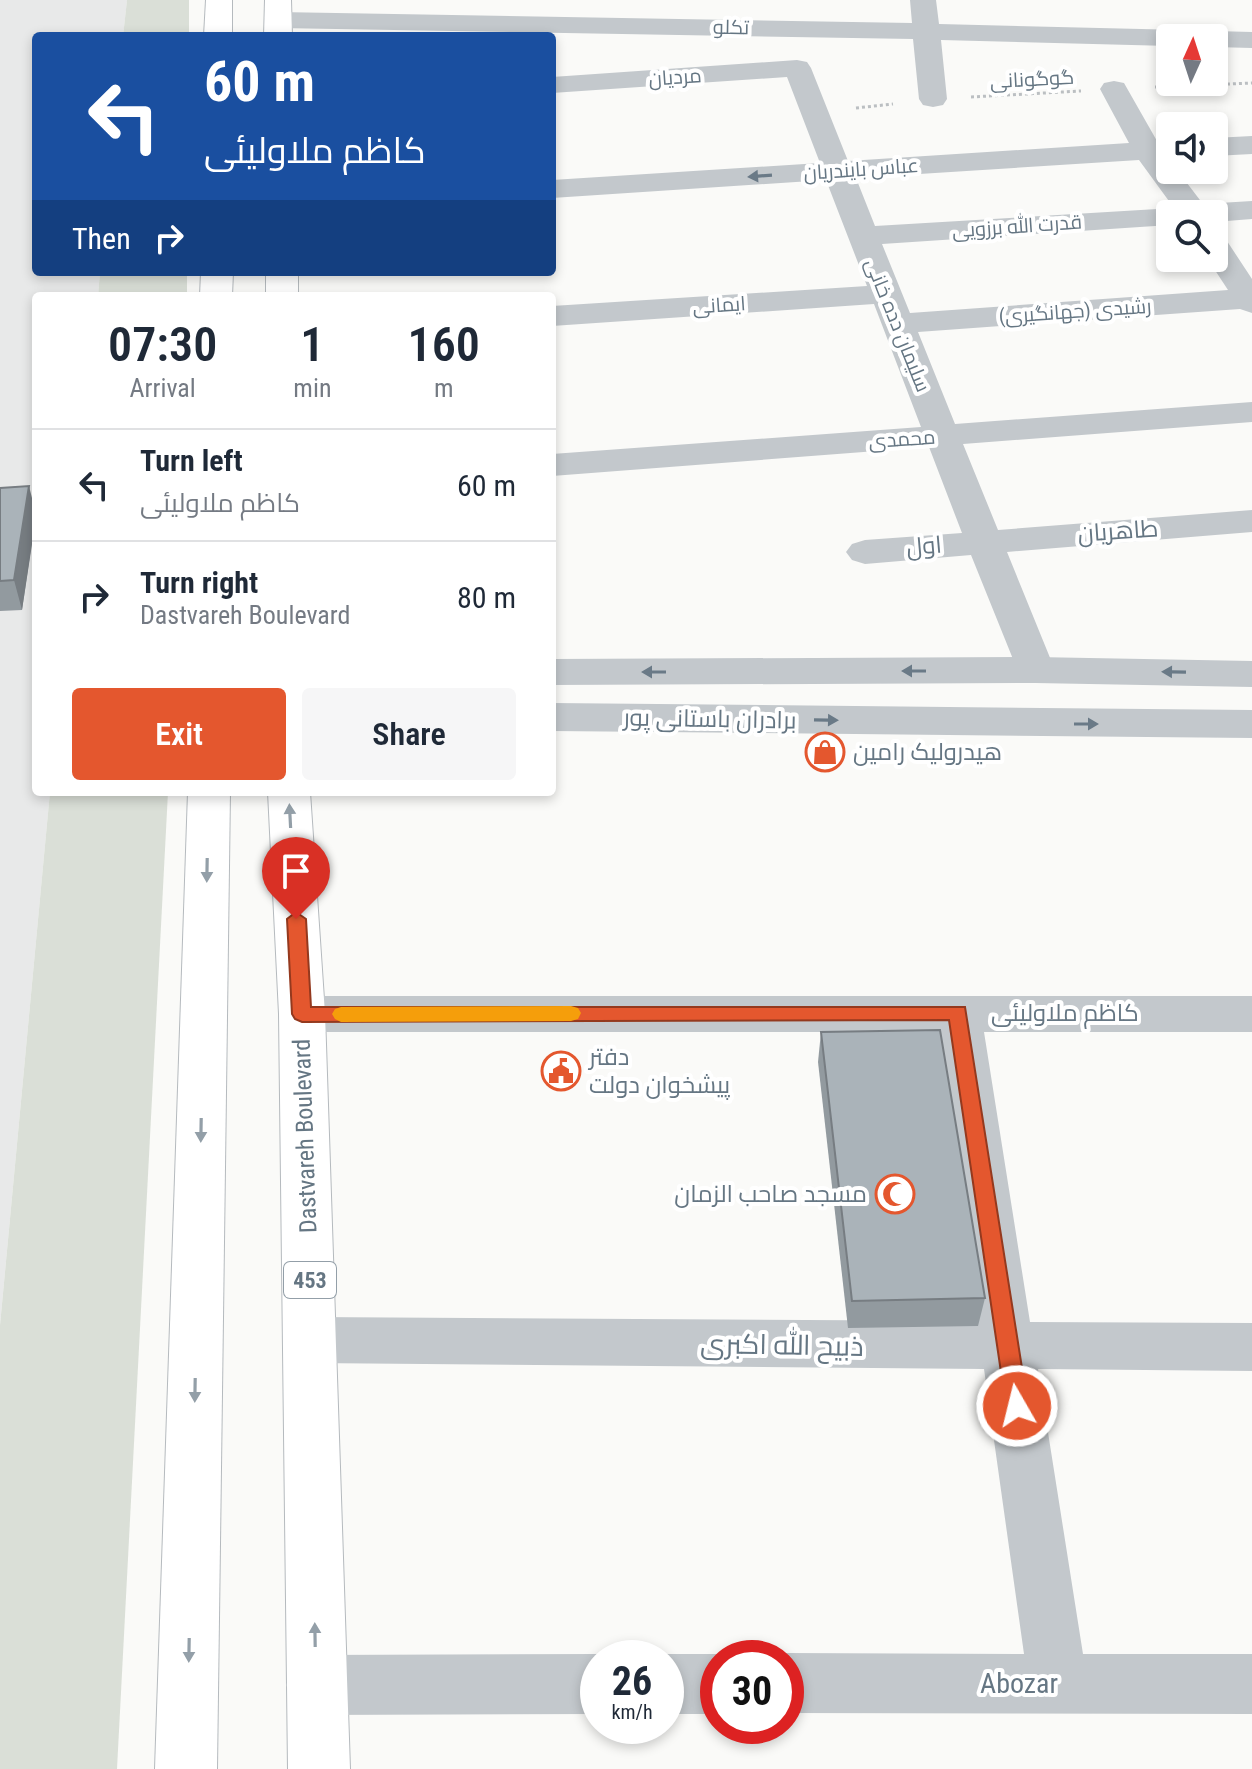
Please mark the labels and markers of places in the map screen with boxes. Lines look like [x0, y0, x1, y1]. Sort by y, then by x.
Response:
shop icon: هیدرولیک رامین [804, 731, 846, 773]
place label: هیدرولیک رامین [853, 738, 1002, 766]
pin [262, 837, 330, 919]
place label: دفتر پیشخوان دولت [587, 1043, 731, 1101]
public building icon: دفتر پیشخوان دولت [540, 1050, 582, 1092]
mosque icon: مسجد صاحب الزمان [874, 1173, 916, 1215]
place label: مسجد صاحب الزمان [674, 1180, 867, 1208]

